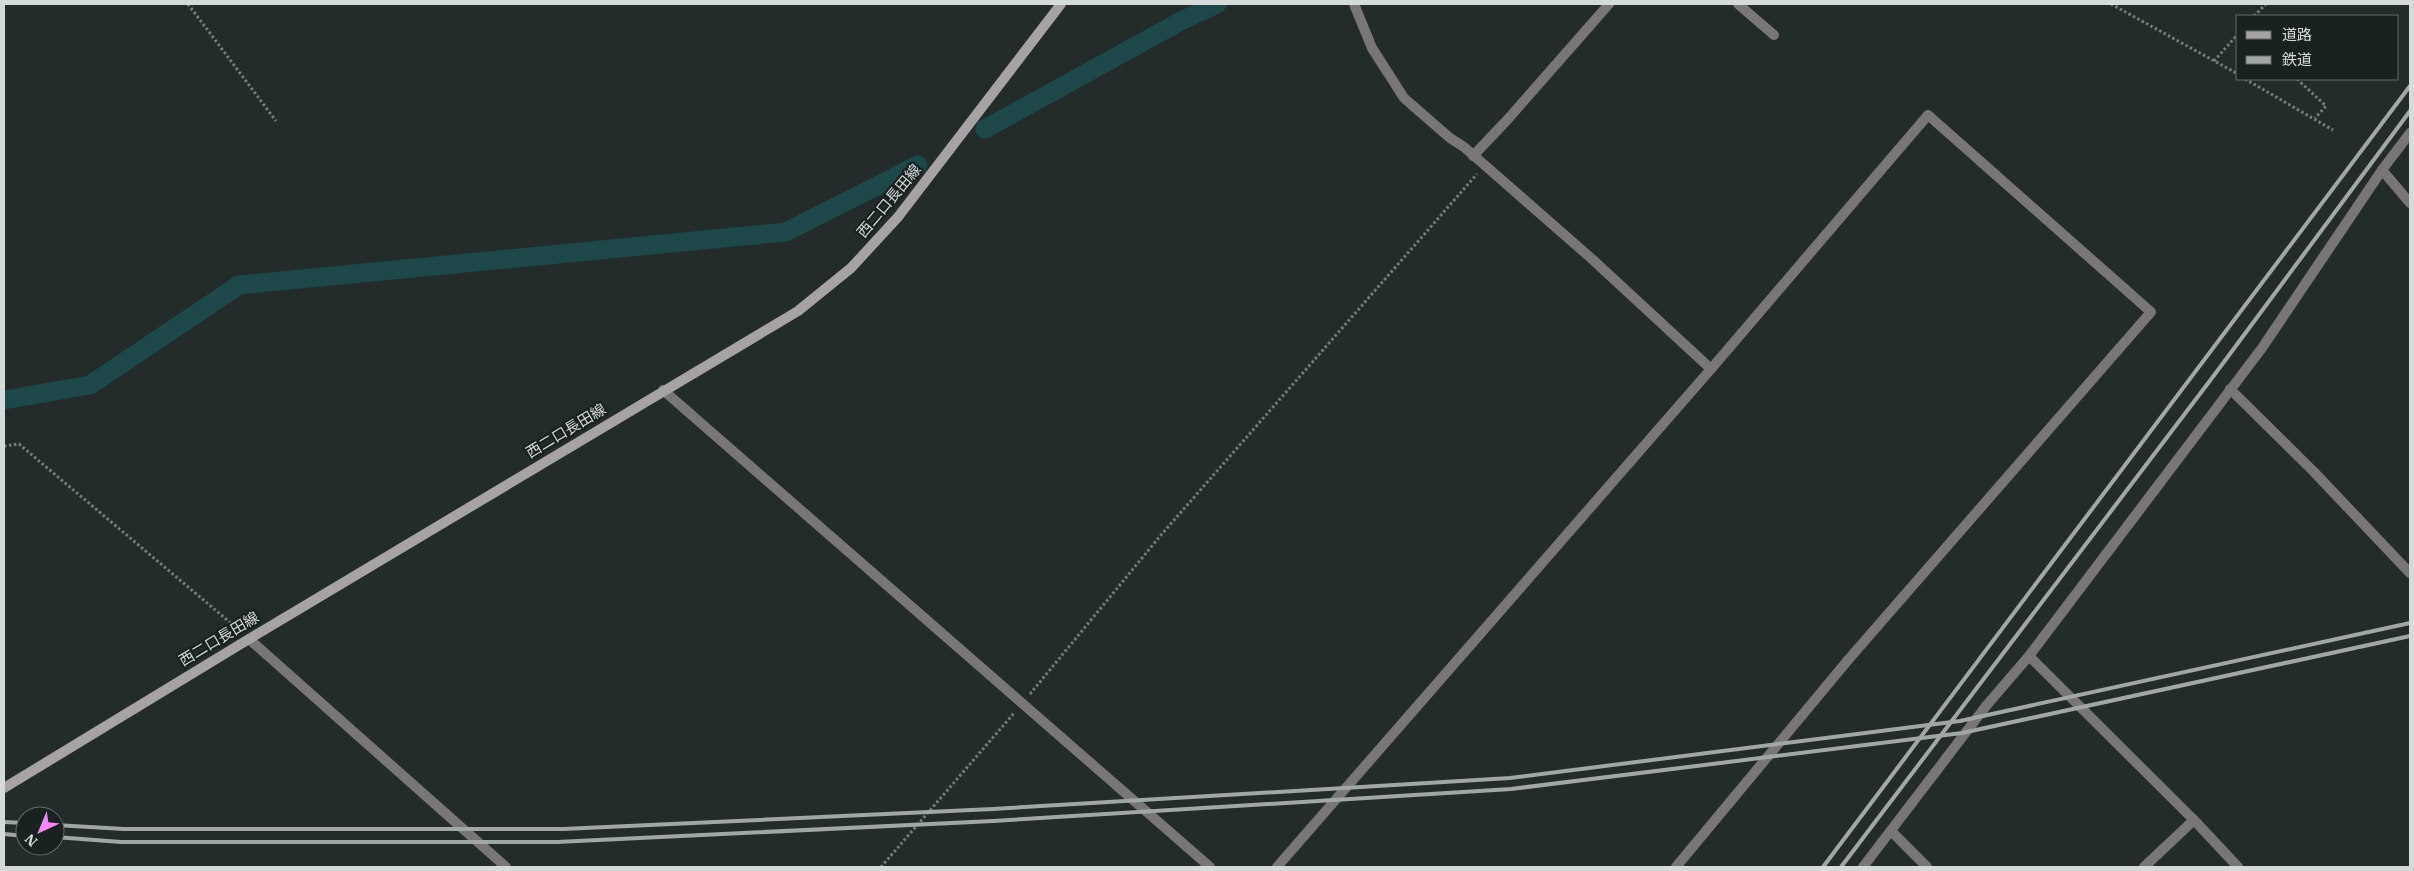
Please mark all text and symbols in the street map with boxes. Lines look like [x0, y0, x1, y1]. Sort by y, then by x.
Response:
legend [2236, 15, 2399, 80]
text: 道路 [2282, 25, 2312, 44]
text: 鉄道 [2282, 50, 2312, 69]
street label: 西二口長田線 [852, 160, 925, 241]
street label: 西二口長田線 [522, 399, 609, 462]
street label: 西二口長田線 [175, 607, 262, 670]
north arrow [15, 806, 65, 856]
text: N [21, 830, 41, 851]

